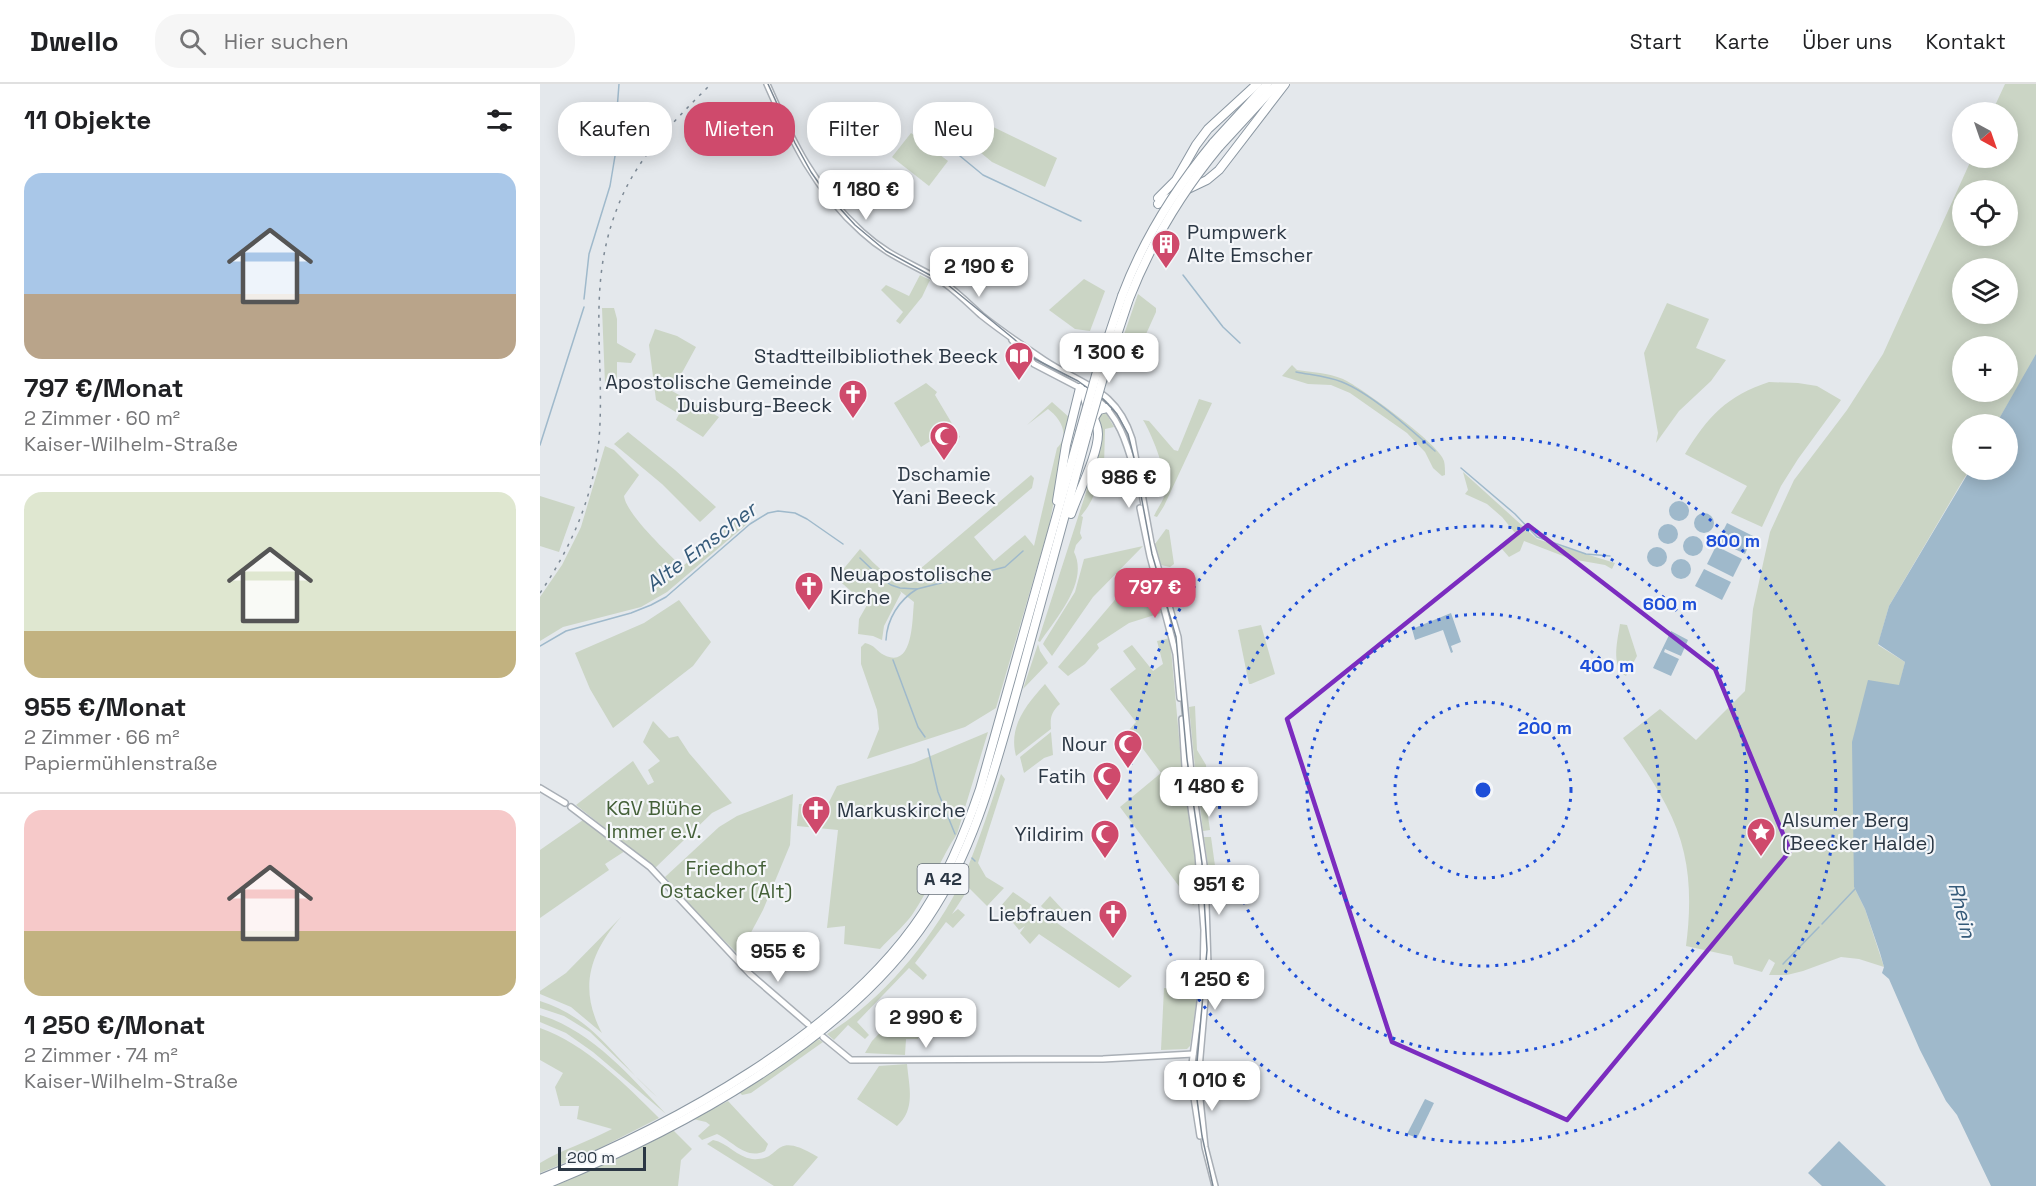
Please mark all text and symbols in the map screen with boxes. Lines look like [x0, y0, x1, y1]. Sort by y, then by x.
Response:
search box [155, 14, 575, 68]
text: Dwello [30, 23, 119, 59]
icon: search [176, 25, 209, 58]
text: Hier suchen [224, 27, 349, 55]
text: Start [1630, 28, 1682, 55]
text: Karte [1715, 28, 1769, 55]
text: Über uns [1802, 28, 1892, 55]
text: Kontakt [1925, 28, 2006, 55]
chip: Kaufen [558, 102, 672, 156]
chip: Mieten [684, 102, 795, 156]
chip: Filter [807, 102, 901, 156]
chip: Neu [913, 102, 994, 156]
north arrow [1952, 102, 2018, 168]
map controls [1952, 102, 2018, 480]
text: 11 Objekte [24, 103, 151, 137]
icon: filters [483, 104, 516, 137]
pin: 1 180 € [811, 170, 921, 221]
text: 1 180 € [833, 176, 899, 202]
button: locate [1952, 180, 2018, 246]
icon: home [216, 212, 324, 320]
place label: Pumpwerk Alte Emscher [1187, 219, 1313, 268]
building icon: Pumpwerk Alte Emscher [1150, 228, 1182, 270]
pin: 2 190 € [924, 247, 1034, 298]
text: 2 190 € [944, 253, 1014, 279]
button: layers [1952, 258, 2018, 324]
pin: 1 300 € [1054, 333, 1164, 384]
button: + [1952, 336, 2018, 402]
text: 1 300 € [1074, 339, 1144, 365]
library icon: Stadtteilbibliothek Beeck [1003, 340, 1035, 382]
place label: Stadtteilbibliothek Beeck [754, 343, 998, 369]
place label: Apostolische Gemeinde Duisburg-Beeck [605, 369, 832, 418]
text: 797 €/Monat [24, 371, 183, 405]
church icon: Apostolische Gemeinde Duisburg-Beeck [837, 378, 869, 420]
text: 2 Zimmer · 60 m² [24, 405, 180, 431]
button: − [1952, 414, 2018, 480]
mosque icon: Dschamie Yani Beeck [928, 420, 960, 462]
text: Kaiser-Wilhelm-Straße [24, 431, 238, 457]
pin: 986 € [1087, 458, 1171, 509]
place label: Dschamie Yani Beeck [892, 461, 996, 510]
text: 986 € [1101, 464, 1157, 490]
water label: Alte Emscher [640, 495, 763, 597]
text: 800 m [1706, 529, 1760, 552]
icon: home [216, 531, 324, 639]
place label: Neuapostolische Kirche [830, 561, 992, 610]
pin: 797 € [1113, 568, 1197, 619]
church icon: Neuapostolische Kirche [793, 570, 825, 612]
text: 797 € [1129, 574, 1181, 600]
text: 600 m [1643, 592, 1697, 615]
text: 400 m [1580, 654, 1634, 677]
text: 955 €/Monat [24, 690, 186, 724]
text: 200 m [1518, 716, 1572, 739]
text: 2 Zimmer · 66 m² [24, 724, 180, 750]
mosque icon: Nour [1112, 728, 1144, 770]
place label: Nour [1062, 731, 1107, 757]
text: Papiermühlenstraße [24, 750, 218, 776]
mosque icon: Fatih [1091, 760, 1123, 802]
place label: Fatih [1038, 763, 1086, 789]
pin: 1 480 € [1154, 767, 1264, 818]
text: 1 480 € [1174, 773, 1244, 799]
centre of rings [1473, 780, 1493, 800]
church icon: Markuskirche [800, 794, 832, 836]
park label: KGV Blühe Immer e.V. [606, 795, 702, 844]
place label: Markuskirche [837, 797, 966, 823]
place label: Alsumer Berg (Beecker Halde) [1782, 807, 1935, 856]
place icon: Alsumer Berg (Beecker Halde) [1745, 816, 1777, 858]
mosque icon: Yildirim [1089, 818, 1121, 860]
place label: Yildirim [1015, 821, 1084, 847]
icon: home [216, 849, 324, 957]
park label: Friedhof Ostacker (Alt) [660, 855, 792, 904]
road number: A 42 [918, 864, 968, 894]
pin: 951 € [1177, 865, 1261, 916]
text: 951 € [1193, 871, 1245, 897]
water label: Rhein [1943, 879, 1983, 942]
church icon: Liebfrauen [1097, 898, 1129, 940]
place label: Liebfrauen [988, 901, 1092, 927]
pin: 955 € [736, 932, 820, 983]
text: 955 € [751, 938, 806, 964]
pin: 1 250 € [1160, 960, 1270, 1011]
text: 1 250 € [1180, 966, 1250, 992]
pin: 2 990 € [871, 998, 981, 1049]
text: 2 990 € [889, 1004, 963, 1030]
text: 1 250 €/Monat [24, 1008, 205, 1042]
text: 2 Zimmer · 74 m² [24, 1042, 178, 1068]
pin: 1 010 € [1157, 1061, 1267, 1112]
text: 1 010 € [1178, 1067, 1246, 1093]
text: Kaiser-Wilhelm-Straße [24, 1068, 238, 1094]
scale bar [558, 1144, 646, 1172]
text: 200 m [567, 1147, 615, 1168]

